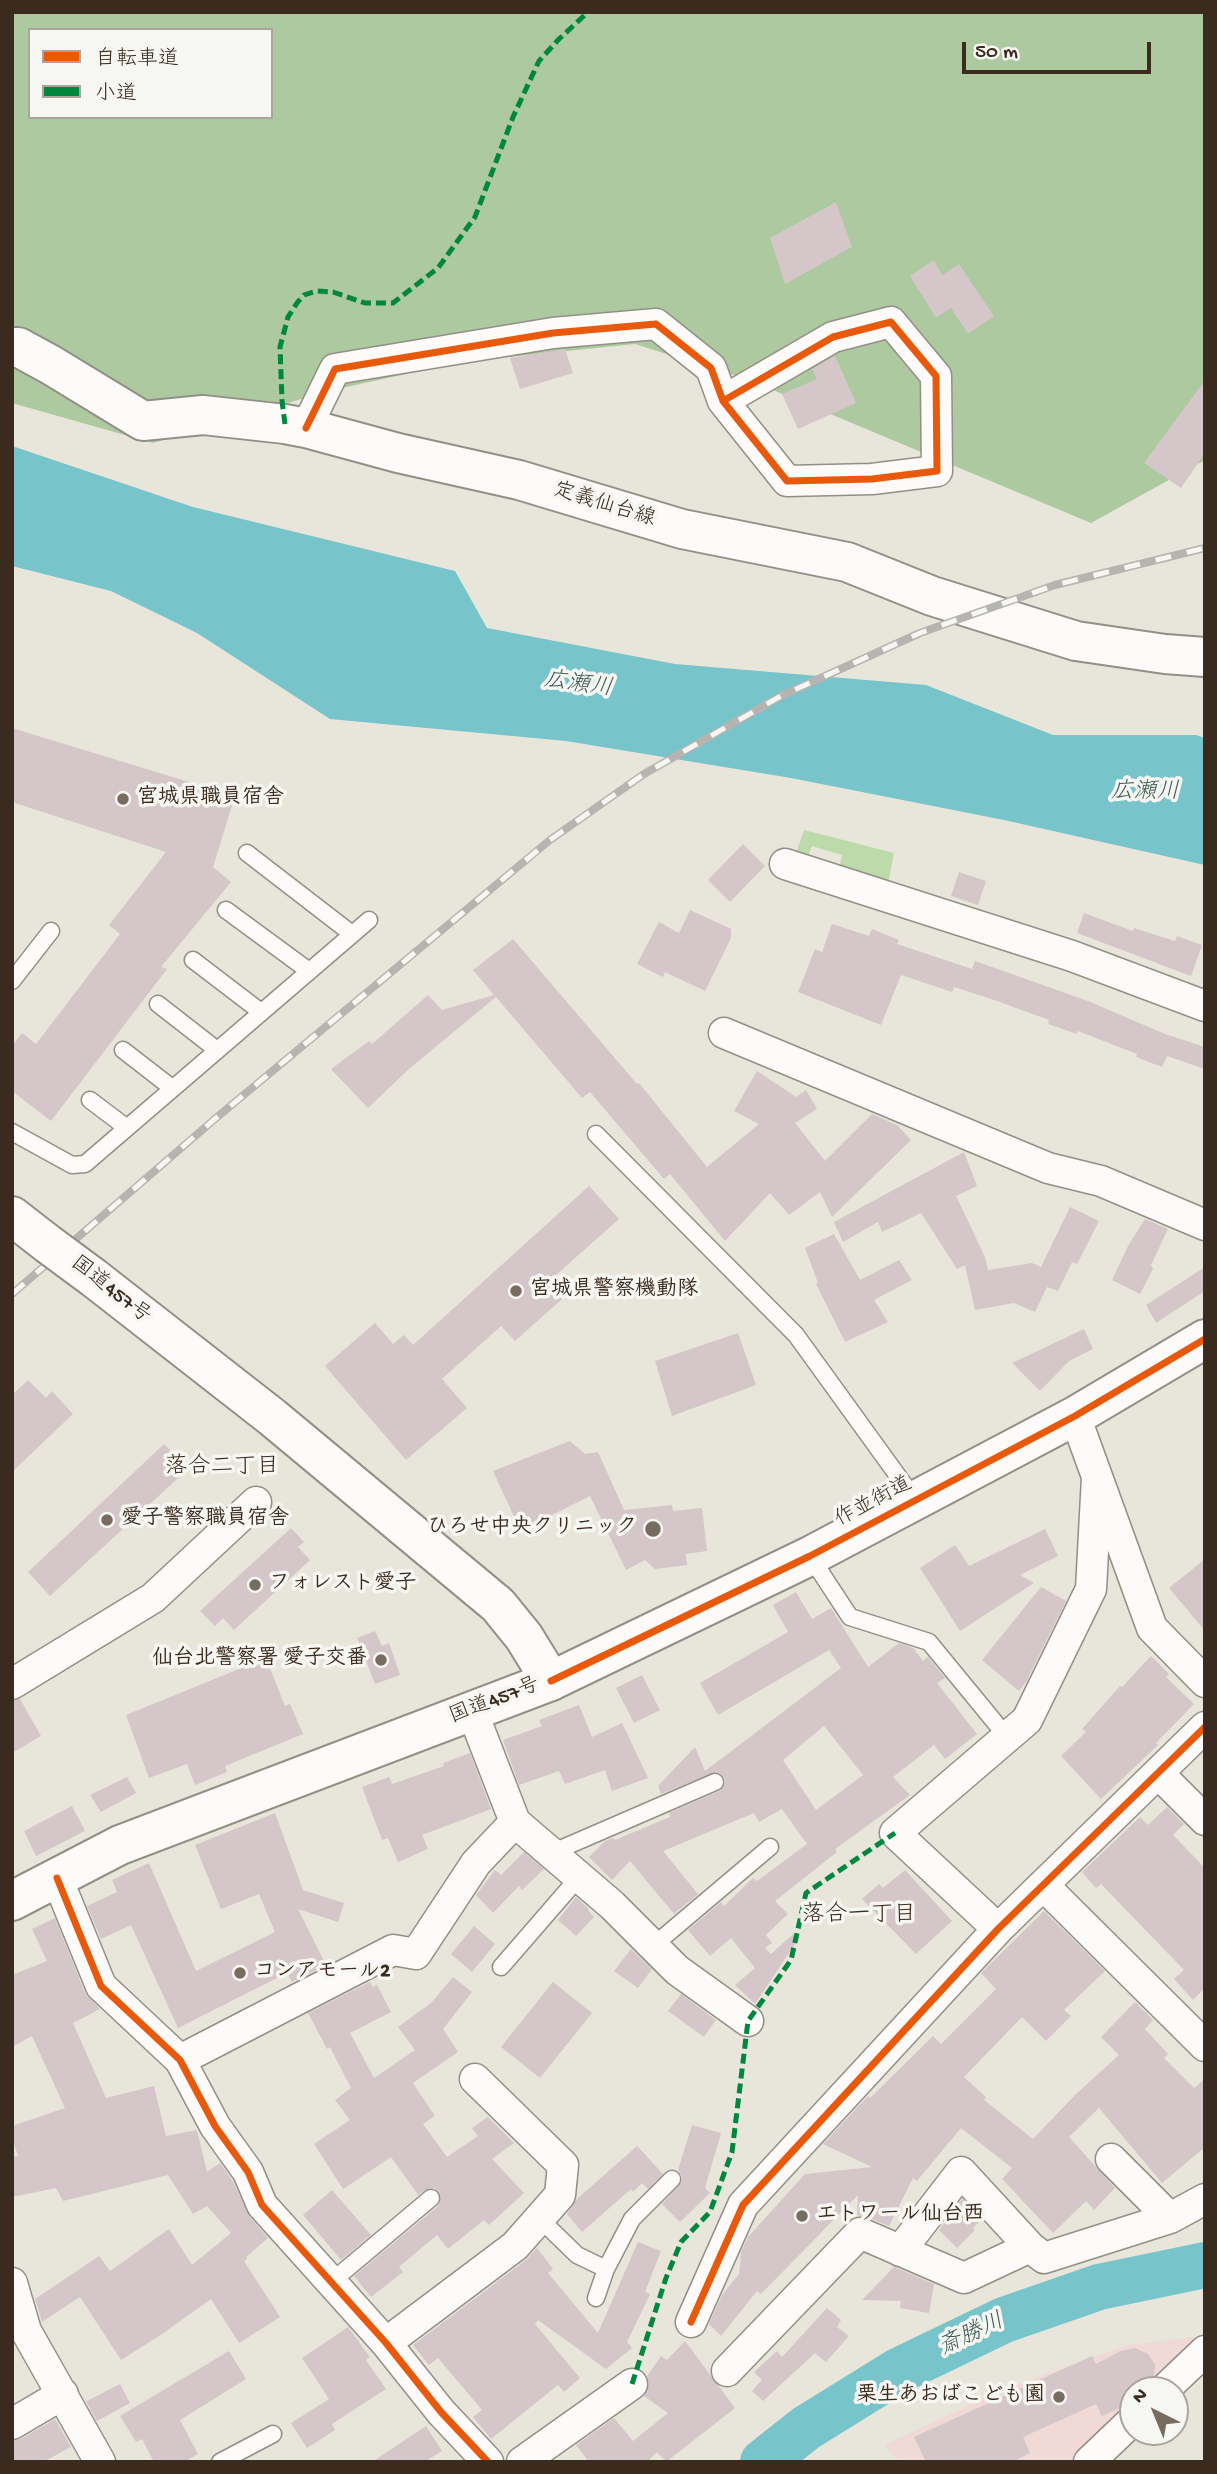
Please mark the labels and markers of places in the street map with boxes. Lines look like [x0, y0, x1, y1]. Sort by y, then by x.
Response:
place label: 宮城県職員宿舎 [137, 786, 284, 812]
marker: 宮城県職員宿舎 [115, 791, 131, 807]
place label: 宮城県警察機動隊 [530, 1278, 698, 1304]
marker: 宮城県警察機動隊 [508, 1283, 524, 1299]
place label: 愛子警察職員宿舎 [121, 1507, 289, 1533]
marker: 愛子警察職員宿舎 [99, 1512, 115, 1528]
place label: ひろせ中央クリニック [427, 1516, 637, 1542]
marker: ひろせ中央クリニック [643, 1519, 663, 1539]
place label: フォレスト愛子 [269, 1572, 416, 1598]
marker: フォレスト愛子 [247, 1577, 263, 1593]
place label: 仙台北警察署 愛子交番 [152, 1647, 367, 1673]
marker: 仙台北警察署 愛子交番 [373, 1652, 389, 1668]
place label: コンアモール2 [254, 1960, 390, 1986]
marker: コンアモール2 [232, 1965, 248, 1981]
place label: エトワール仙台西 [816, 2203, 984, 2229]
marker: エトワール仙台西 [794, 2208, 810, 2224]
place label: 栗生あおばこども園 [856, 2384, 1045, 2410]
marker: 栗生あおばこども園 [1051, 2389, 1067, 2405]

